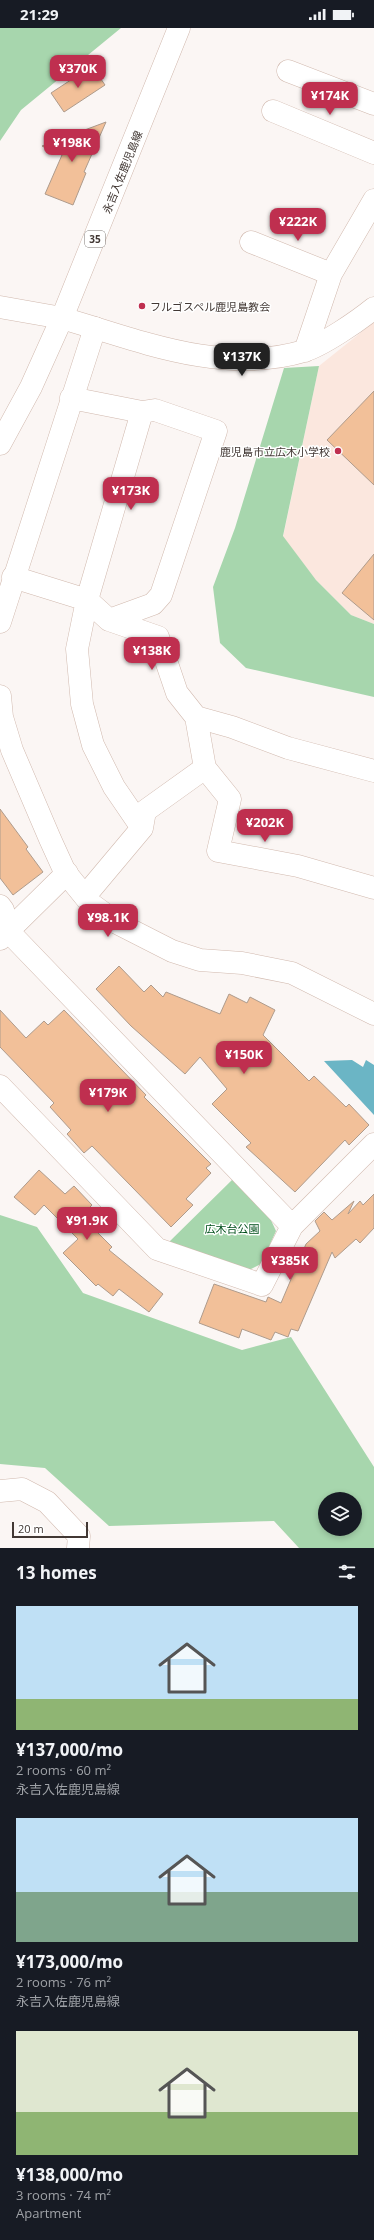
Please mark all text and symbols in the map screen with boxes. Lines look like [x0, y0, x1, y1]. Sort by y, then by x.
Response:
text: 21:29 [20, 4, 59, 24]
pin: ¥370K [50, 55, 106, 89]
text: ¥370K [59, 59, 97, 77]
pin: ¥174K [302, 82, 358, 116]
text: ¥174K [311, 86, 349, 104]
street label: 永吉入佐鹿児島線 [99, 128, 145, 216]
pin: ¥198K [44, 129, 100, 163]
text: ¥198K [53, 133, 91, 151]
pin: ¥222K [270, 208, 326, 242]
text: ¥222K [279, 212, 317, 230]
road number: 35 [85, 231, 105, 247]
place label: フルゴスペル鹿児島教会 [150, 299, 270, 314]
marker: フルゴスペル鹿児島教会 [137, 301, 147, 311]
pin: ¥137K [214, 343, 270, 377]
text: ¥137K [223, 347, 261, 365]
place label: 鹿児島市立広木小学校 [220, 444, 330, 459]
marker: 鹿児島市立広木小学校 [333, 446, 343, 456]
pin: ¥173K [103, 477, 159, 511]
text: ¥173K [112, 481, 150, 499]
pin: ¥138K [124, 637, 180, 671]
text: ¥138K [133, 641, 171, 659]
pin: ¥202K [237, 809, 293, 843]
text: ¥202K [246, 813, 284, 831]
pin: ¥98.1K [75, 904, 141, 938]
text: ¥98.1K [87, 908, 129, 926]
pin: ¥150K [216, 1041, 272, 1075]
text: ¥150K [225, 1045, 263, 1063]
pin: ¥179K [80, 1079, 136, 1113]
text: ¥179K [89, 1083, 127, 1101]
pin: ¥91.9K [54, 1207, 120, 1241]
text: ¥91.9K [66, 1211, 108, 1229]
park label: 広木台公園 [205, 1221, 260, 1236]
pin: ¥385K [262, 1247, 318, 1281]
text: ¥385K [271, 1251, 309, 1269]
map controls [318, 1492, 362, 1536]
button: layers [318, 1492, 362, 1536]
scale bar [12, 1520, 88, 1539]
text: 20 m [18, 1521, 44, 1536]
text: 13 homes [16, 1561, 97, 1584]
icon: filters [336, 1561, 358, 1583]
icon: home [151, 1632, 223, 1704]
text: ¥137,000/mo [16, 1738, 123, 1761]
text: 2 rooms · 60 m² [16, 1761, 111, 1779]
text: 永吉入佐鹿児島線 [16, 1780, 120, 1798]
icon: home [151, 1844, 223, 1916]
text: ¥173,000/mo [16, 1950, 123, 1973]
text: 2 rooms · 76 m² [16, 1973, 111, 1991]
text: 永吉入佐鹿児島線 [16, 1992, 120, 2010]
icon: home [151, 2057, 223, 2129]
text: ¥138,000/mo [16, 2163, 123, 2186]
text: 3 rooms · 74 m² [16, 2186, 111, 2204]
text: Apartment [16, 2204, 81, 2222]

